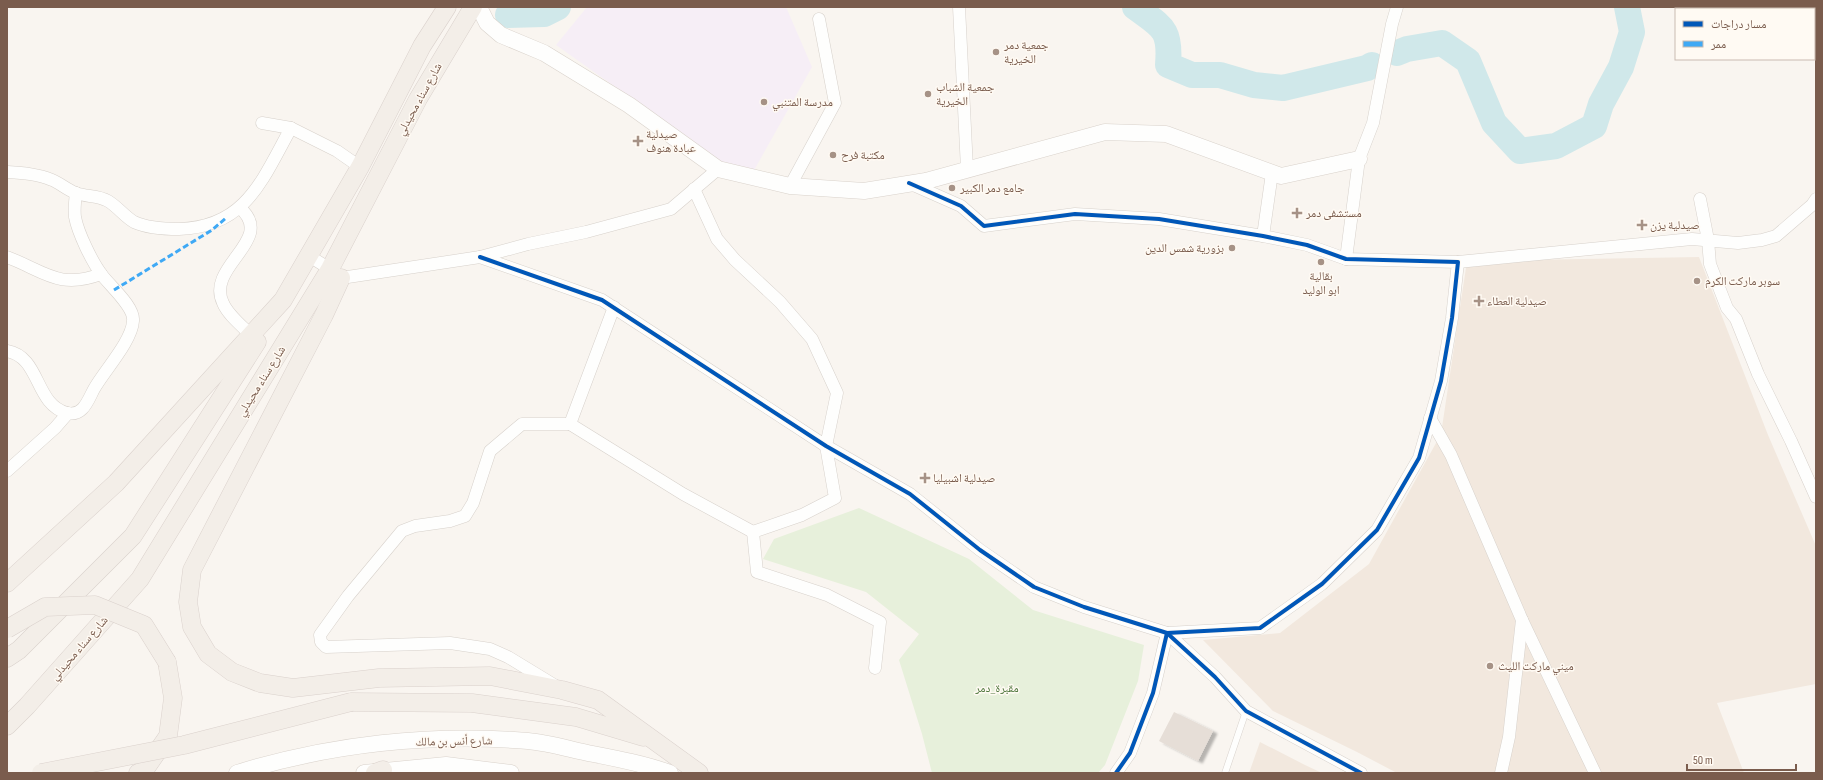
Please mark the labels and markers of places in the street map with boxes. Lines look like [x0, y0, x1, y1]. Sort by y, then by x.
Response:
place label: جمعية دمر الخيرية [1003, 38, 1049, 67]
marker: جمعية دمر الخيرية [991, 47, 1001, 57]
place label: جمعية الشباب الخيرية [936, 80, 995, 109]
marker: جمعية الشباب الخيرية [923, 89, 933, 99]
place label: مدرسة المتنبي [772, 95, 833, 112]
marker: مدرسة المتنبي [759, 97, 769, 107]
place label: صيدلية عبادة هنوف [646, 127, 696, 156]
marker: صيدلية عبادة هنوف [633, 136, 643, 146]
place label: مكتبة فرح [841, 148, 885, 163]
marker: مكتبة فرح [828, 150, 838, 160]
place label: جامع دمر الكبير [959, 181, 1025, 196]
marker: جامع دمر الكبير [947, 183, 957, 193]
place label: مستشفى دمر [1305, 206, 1362, 221]
marker: مستشفى دمر [1291, 207, 1303, 219]
place label: صيدلية يزن [1650, 218, 1700, 233]
marker: صيدلية يزن [1637, 220, 1647, 230]
place label: بزورية شمس الدين [1145, 241, 1224, 256]
marker: بزورية شمس الدين [1227, 243, 1237, 253]
marker: بقالية ابو الوليد [1316, 257, 1326, 267]
place label: بقالية ابو الوليد [1302, 269, 1340, 298]
place label: سوبر ماركت الكرم [1705, 274, 1780, 289]
marker: سوبر ماركت الكرم [1692, 276, 1702, 286]
place label: صيدلية العطاء [1487, 294, 1547, 309]
marker: صيدلية العطاء [1474, 296, 1484, 306]
place label: صيدلية اشبيليا [933, 471, 996, 486]
marker: صيدلية اشبيليا [920, 473, 930, 483]
place label: ميني ماركت الليث [1498, 659, 1574, 676]
marker: ميني ماركت الليث [1485, 661, 1495, 671]

